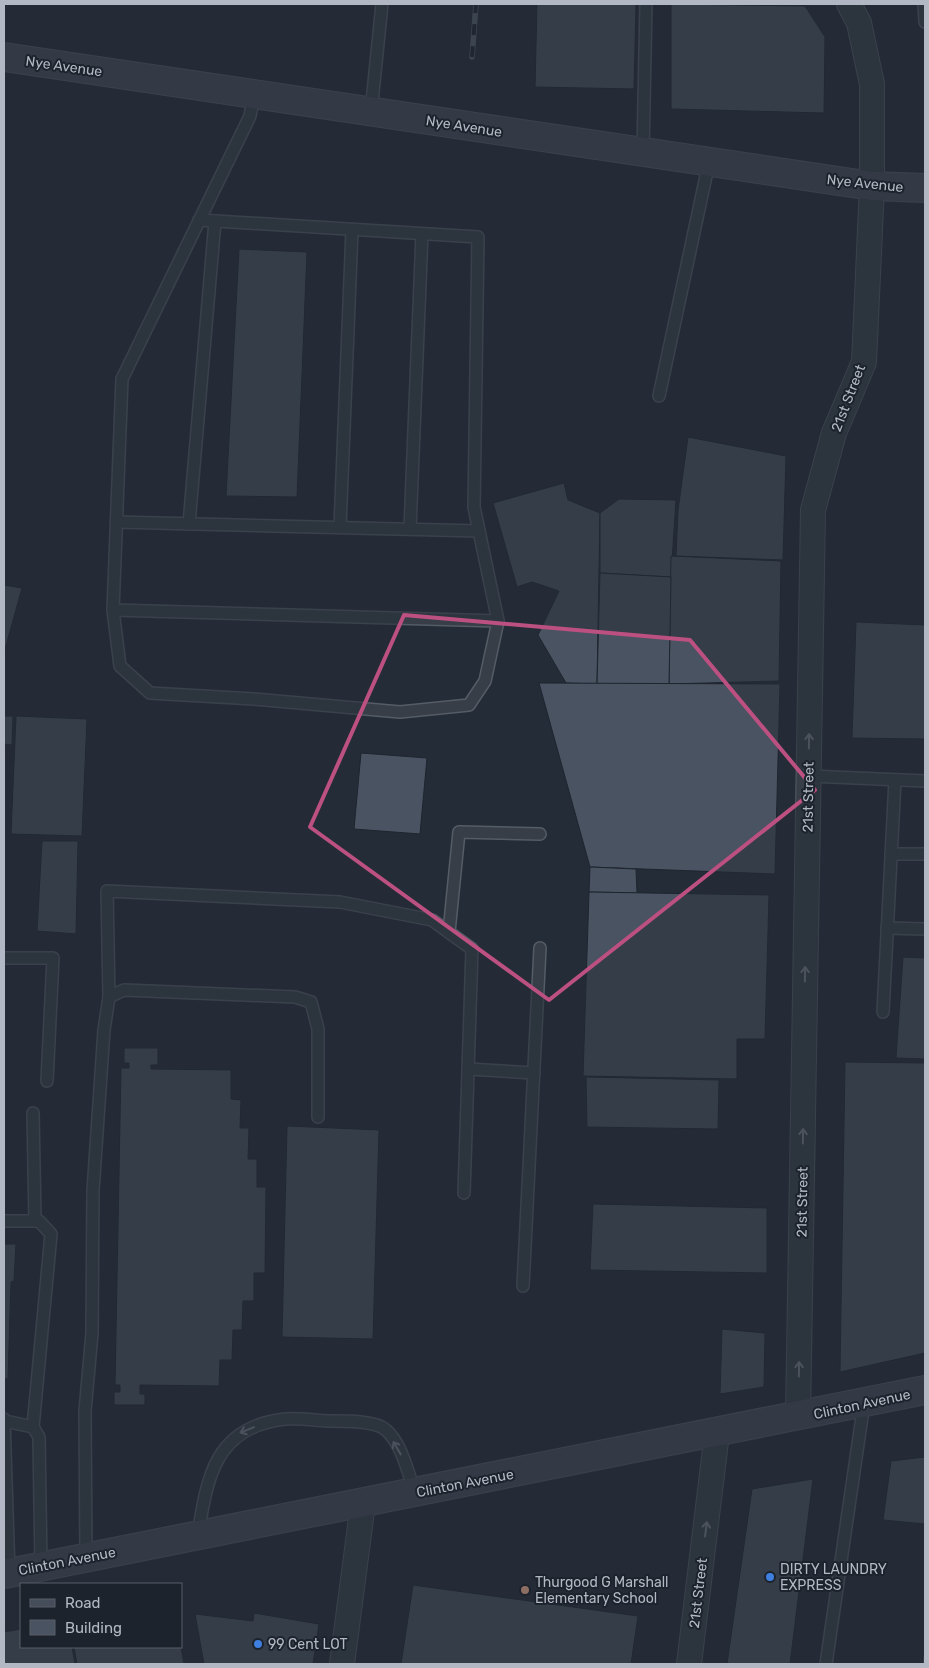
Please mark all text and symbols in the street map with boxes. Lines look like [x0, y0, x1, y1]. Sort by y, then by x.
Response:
street label: Nye Avenue [25, 53, 103, 80]
street label: Nye Avenue [424, 112, 504, 141]
street label: Nye Avenue [826, 171, 904, 196]
street label: 21st Street [828, 362, 869, 434]
one-way arrow [804, 733, 814, 750]
street label: 21st Street [799, 761, 818, 833]
one-way arrow [801, 966, 810, 982]
one-way arrow [798, 1128, 808, 1144]
street label: 21st Street [793, 1166, 812, 1238]
one-way arrow [794, 1361, 804, 1377]
street label: Clinton Avenue [812, 1386, 912, 1423]
one-way arrow [240, 1425, 255, 1435]
one-way arrow [392, 1440, 402, 1455]
street label: Clinton Avenue [415, 1466, 515, 1501]
one-way arrow [701, 1521, 711, 1537]
street label: Clinton Avenue [17, 1544, 117, 1579]
street label: 21st Street [686, 1556, 711, 1629]
place label: DIRTY LAUNDRY EXPRESS [780, 1561, 887, 1594]
marker: DIRTY LAUNDRY EXPRESS [764, 1571, 776, 1583]
place label: Thurgood G Marshall Elementary School [535, 1574, 668, 1607]
legend [20, 1583, 182, 1648]
marker: Thurgood G Marshall Elementary School [519, 1584, 531, 1596]
text: Road [65, 1594, 101, 1612]
text: Building [65, 1619, 122, 1637]
place label: 99 Cent LOT [268, 1636, 348, 1653]
marker: 99 Cent LOT [252, 1638, 264, 1650]

